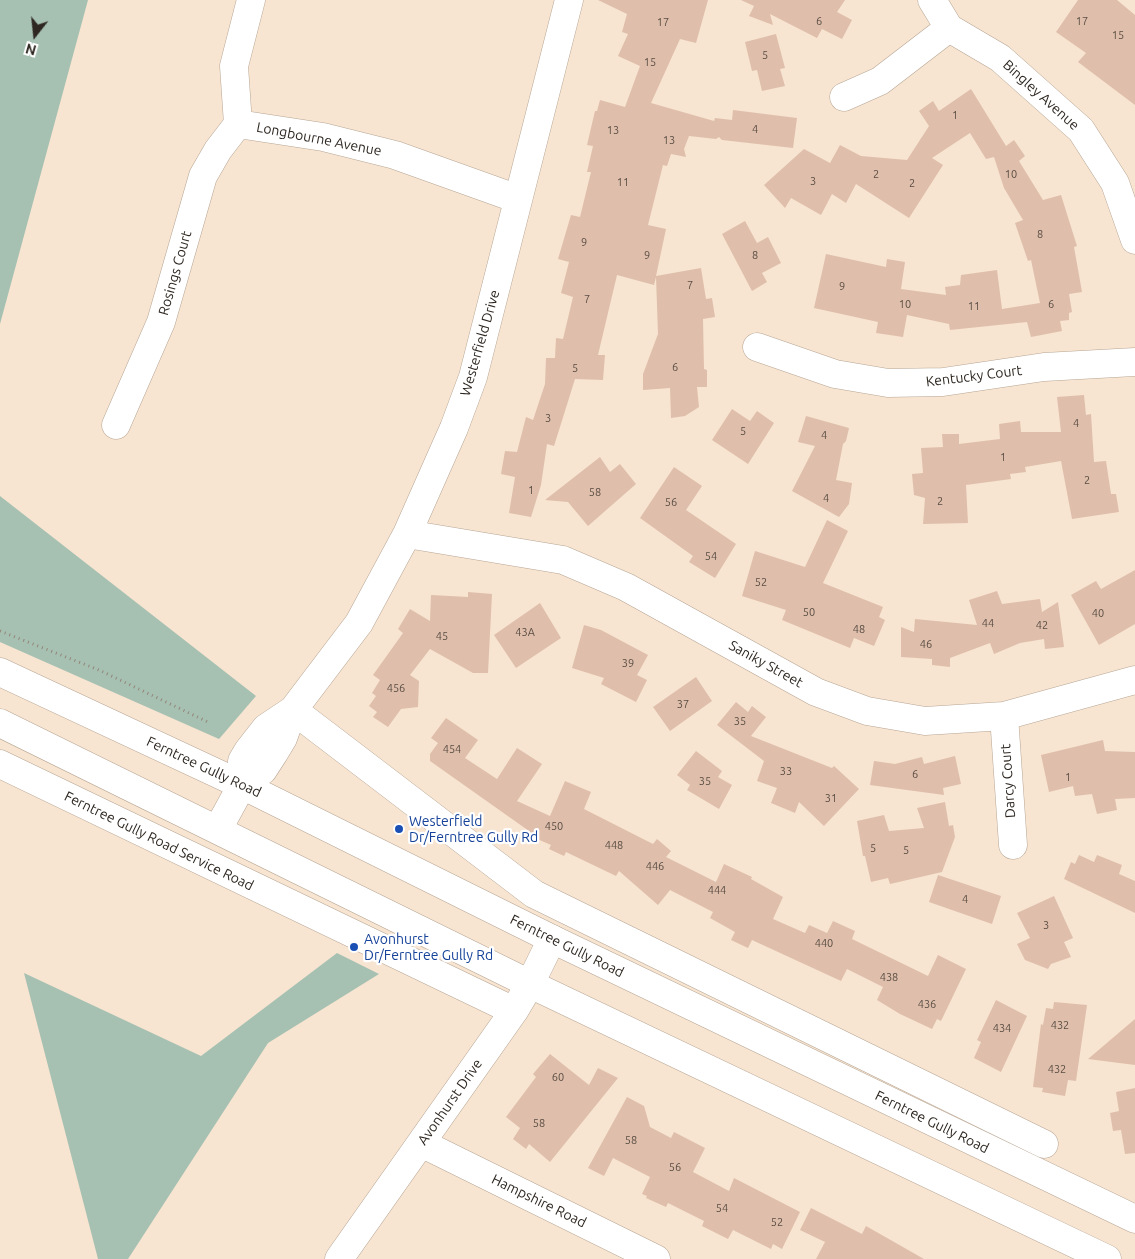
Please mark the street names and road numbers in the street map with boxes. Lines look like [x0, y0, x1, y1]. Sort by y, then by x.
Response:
street label: Bingley Avenue [999, 56, 1083, 134]
street label: Longbourne Avenue [255, 119, 383, 159]
street label: Rosings Court [155, 229, 195, 317]
street label: Westerfield Drive [457, 288, 503, 398]
street label: Kentucky Court [925, 362, 1023, 390]
street label: Saniky Street [726, 637, 806, 691]
street label: Ferntree Gully Road [144, 733, 264, 801]
street label: Darcy Court [997, 743, 1019, 819]
street label: Ferntree Gully Road Service Road [62, 788, 256, 894]
street label: Ferntree Gully Road [507, 911, 627, 981]
street label: Avonhurst Drive [414, 1056, 486, 1148]
street label: Ferntree Gully Road [872, 1087, 992, 1157]
street label: Hampshire Road [489, 1171, 589, 1231]

